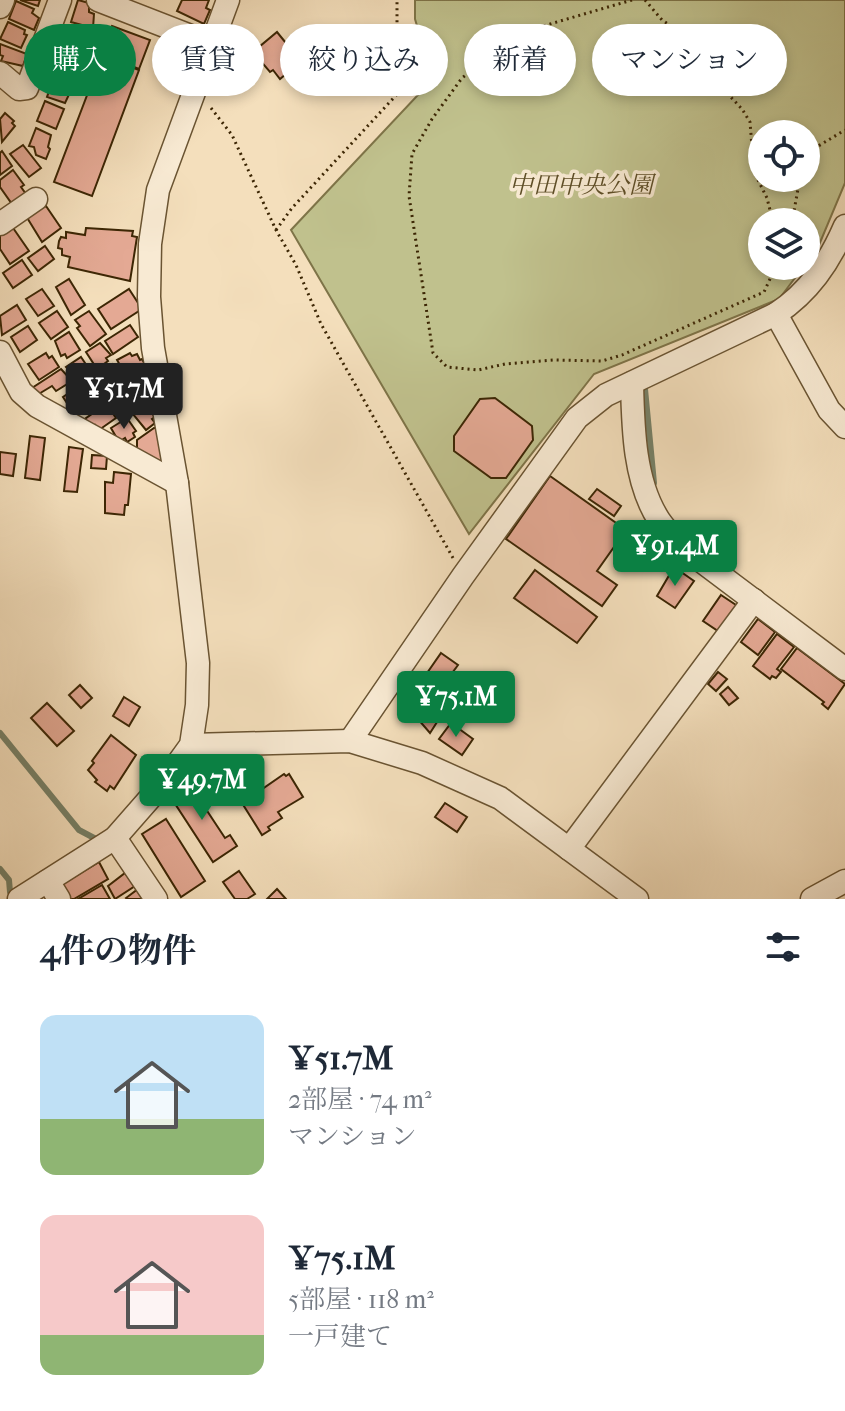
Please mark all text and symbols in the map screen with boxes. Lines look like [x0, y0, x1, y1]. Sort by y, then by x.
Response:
chip: 購入 [24, 24, 136, 96]
chip: 賃貸 [152, 24, 264, 96]
chip: 絞り込み [280, 24, 448, 96]
chip: 新着 [464, 24, 576, 96]
chip: マンション [592, 24, 787, 96]
map controls [748, 120, 820, 280]
button: locate [748, 120, 820, 192]
park label: 中田中央公園 [509, 171, 657, 199]
button: layers [748, 208, 820, 280]
pin: ¥51.7M [59, 363, 189, 431]
text: ¥51.7M [84, 373, 164, 404]
pin: ¥91.4M [610, 520, 740, 588]
text: ¥91.4M [631, 530, 719, 561]
pin: ¥75.1M [391, 671, 521, 739]
text: ¥75.1M [415, 681, 497, 712]
pin: ¥49.7M [137, 754, 267, 822]
text: ¥49.7M [157, 764, 247, 795]
icon: filters [761, 925, 805, 969]
text: 4件の物件 [40, 931, 196, 971]
text: ¥51.7M [288, 1038, 393, 1078]
icon: home [104, 1047, 200, 1143]
text: 2部屋 · 74 m² [288, 1084, 431, 1115]
text: マンション [288, 1121, 417, 1152]
text: ¥75.1M [288, 1238, 395, 1278]
icon: home [104, 1247, 200, 1343]
text: 5部屋 · 118 m² [288, 1284, 434, 1315]
text: 一戸建て [288, 1321, 392, 1352]

